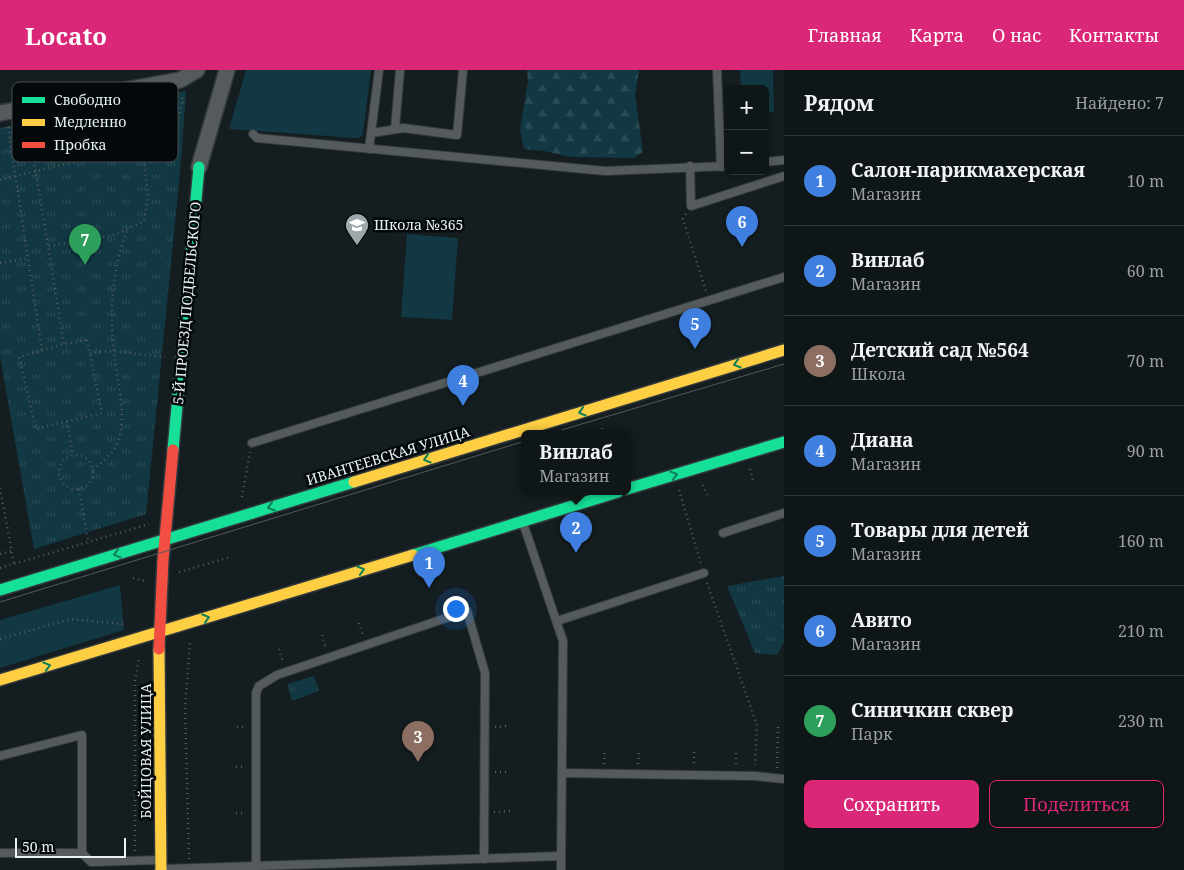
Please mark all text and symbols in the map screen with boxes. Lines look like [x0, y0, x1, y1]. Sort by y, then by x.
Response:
text: Locato [25, 19, 107, 52]
text: Главная [808, 23, 882, 47]
text: Карта [910, 23, 964, 47]
text: О нас [992, 23, 1041, 47]
text: Контакты [1069, 23, 1159, 47]
legend [12, 82, 178, 162]
map controls [724, 85, 769, 175]
button: + [724, 85, 769, 130]
text: Рядом [804, 89, 874, 117]
text: Свободно [54, 90, 121, 109]
text: Найдено: 7 [1075, 92, 1164, 114]
text: Медленно [54, 112, 126, 131]
button: − [724, 130, 769, 175]
text: Пробка [54, 135, 106, 154]
text: Салон-парикмахерская [851, 157, 1085, 183]
text: 1 [815, 170, 825, 192]
text: 10 m [1127, 170, 1164, 192]
text: Магазин [851, 183, 921, 205]
street label: 5-Й ПРОЕЗД ПОДБЕЛЬСКОГО [168, 201, 205, 405]
pin: 6 [726, 206, 758, 247]
school or university icon: Школа №365 [344, 212, 370, 246]
place label: Школа №365 [374, 215, 463, 234]
pin: 7 [69, 224, 101, 265]
text: Винлаб [851, 247, 925, 273]
text: 2 [815, 260, 825, 282]
text: 60 m [1127, 260, 1164, 282]
text: Магазин [851, 273, 921, 295]
pin: 5 [679, 308, 711, 349]
text: Детский сад №564 [851, 337, 1029, 363]
text: 3 [815, 350, 825, 372]
text: 70 m [1127, 350, 1164, 372]
one-way arrow [734, 359, 742, 369]
text: Школа [851, 363, 906, 385]
pin: 4 [447, 365, 479, 406]
one-way arrow [578, 406, 587, 416]
street label: ИВАНТЕЕВСКАЯ УЛИЦА [304, 422, 472, 489]
text: Диана [851, 427, 914, 453]
popup [521, 430, 631, 495]
text: Винлаб [539, 439, 613, 465]
text: 4 [815, 440, 825, 462]
text: 90 m [1127, 440, 1164, 462]
text: Магазин [851, 453, 921, 475]
one-way arrow [423, 454, 431, 464]
text: Магазин [539, 465, 609, 487]
one-way arrow [669, 470, 678, 480]
one-way arrow [268, 502, 276, 512]
pin: 2 [560, 512, 592, 553]
text: Товары для детей [851, 517, 1029, 543]
text: 5 [815, 530, 825, 552]
text: 160 m [1118, 530, 1164, 552]
text: Магазин [851, 543, 921, 565]
pin: 1 [413, 547, 445, 588]
one-way arrow [114, 549, 122, 559]
one-way arrow [356, 566, 365, 576]
your location [443, 596, 469, 622]
text: Авито [851, 607, 912, 633]
one-way arrow [201, 614, 209, 624]
text: 6 [815, 620, 825, 642]
text: 210 m [1118, 620, 1164, 642]
text: Магазин [851, 633, 921, 655]
one-way arrow [42, 661, 50, 671]
street label: БОЙЦОВАЯ УЛИЦА [136, 683, 155, 819]
text: Синичкин сквер [851, 697, 1013, 723]
text: 7 [815, 710, 825, 732]
text: 230 m [1118, 710, 1164, 732]
pin: 3 [402, 721, 434, 762]
text: Парк [851, 723, 892, 745]
button: Сохранить [804, 780, 979, 828]
button: Поделиться [989, 780, 1164, 828]
scale bar [15, 835, 126, 858]
text: 50 m [22, 837, 55, 856]

